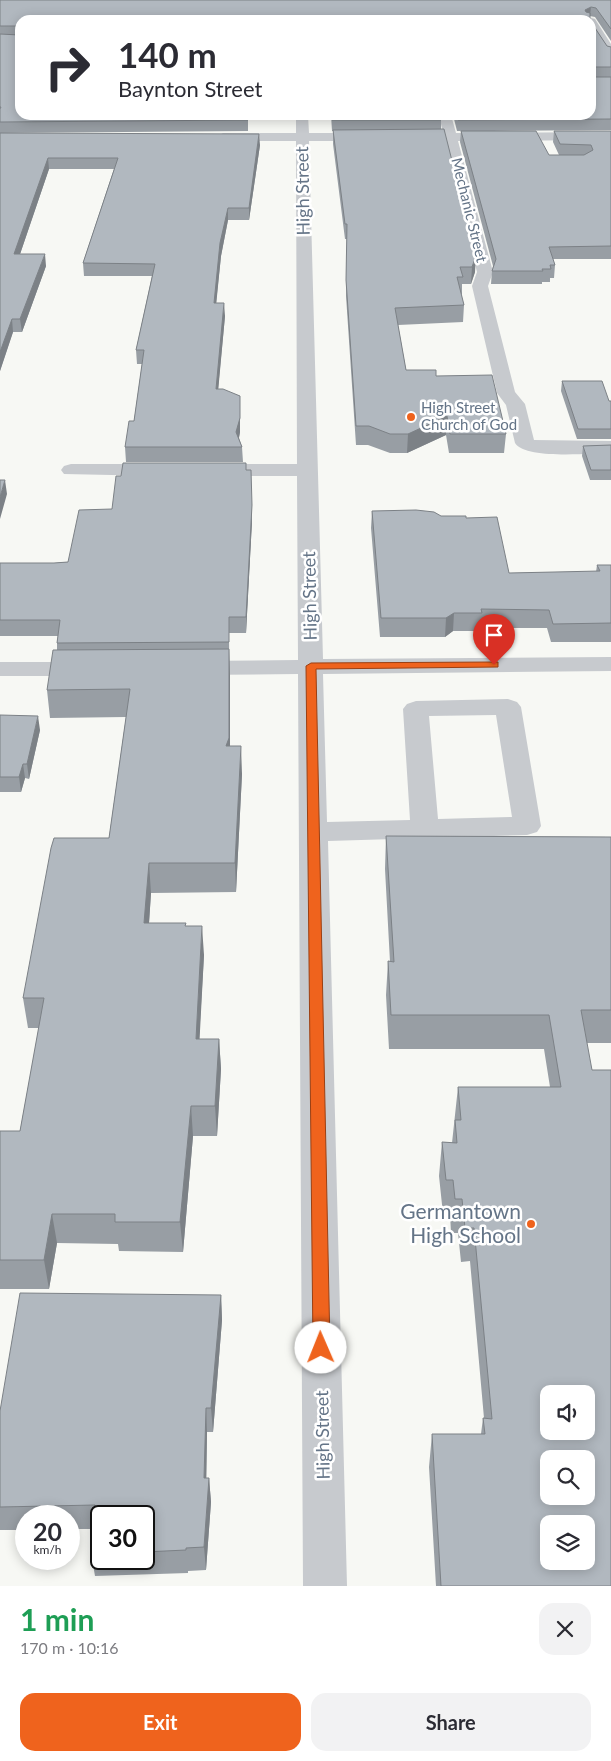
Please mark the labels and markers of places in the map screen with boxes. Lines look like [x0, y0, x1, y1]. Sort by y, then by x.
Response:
place label: High Street Church of God [421, 398, 517, 433]
marker: High Street Church of God [405, 411, 417, 423]
pin [473, 614, 515, 665]
place label: Germantown High School [400, 1198, 521, 1247]
marker: Germantown High School [525, 1218, 537, 1230]

